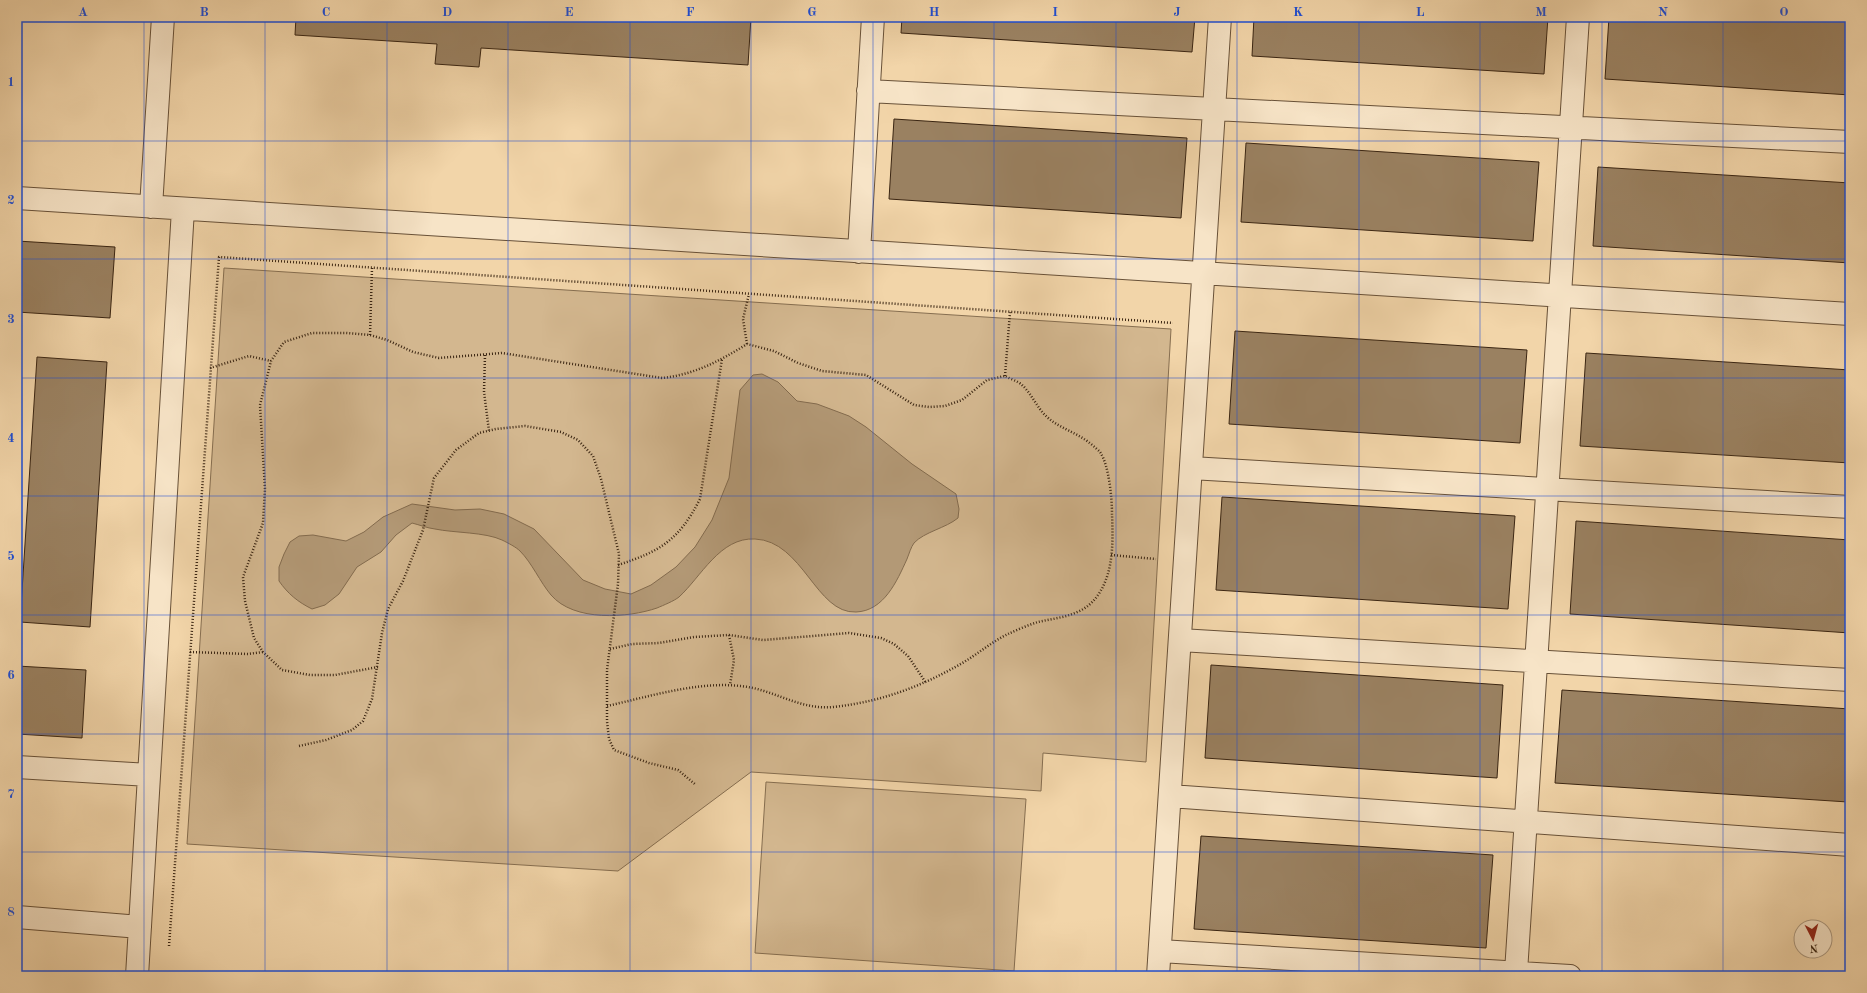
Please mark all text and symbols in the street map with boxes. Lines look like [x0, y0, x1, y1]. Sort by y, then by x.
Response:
text: A [78, 6, 88, 19]
text: B [199, 6, 209, 19]
text: C [322, 6, 330, 19]
text: D [442, 6, 452, 19]
text: E [565, 6, 574, 19]
text: F [686, 6, 695, 19]
text: G [807, 6, 817, 19]
text: H [929, 6, 940, 19]
text: I [1052, 6, 1058, 19]
text: J [1173, 6, 1181, 19]
text: K [1293, 6, 1303, 19]
text: L [1416, 6, 1425, 19]
text: M [1535, 6, 1547, 19]
text: N [1658, 6, 1668, 19]
text: O [1779, 6, 1789, 19]
text: 1 [7, 76, 15, 89]
text: 2 [7, 194, 15, 207]
text: 3 [7, 313, 15, 326]
text: 4 [7, 432, 15, 445]
text: 5 [7, 550, 15, 563]
text: 6 [7, 669, 15, 682]
text: 7 [7, 788, 15, 801]
text: 8 [7, 906, 15, 919]
north arrow [1793, 919, 1833, 959]
text: N [1809, 942, 1819, 953]

